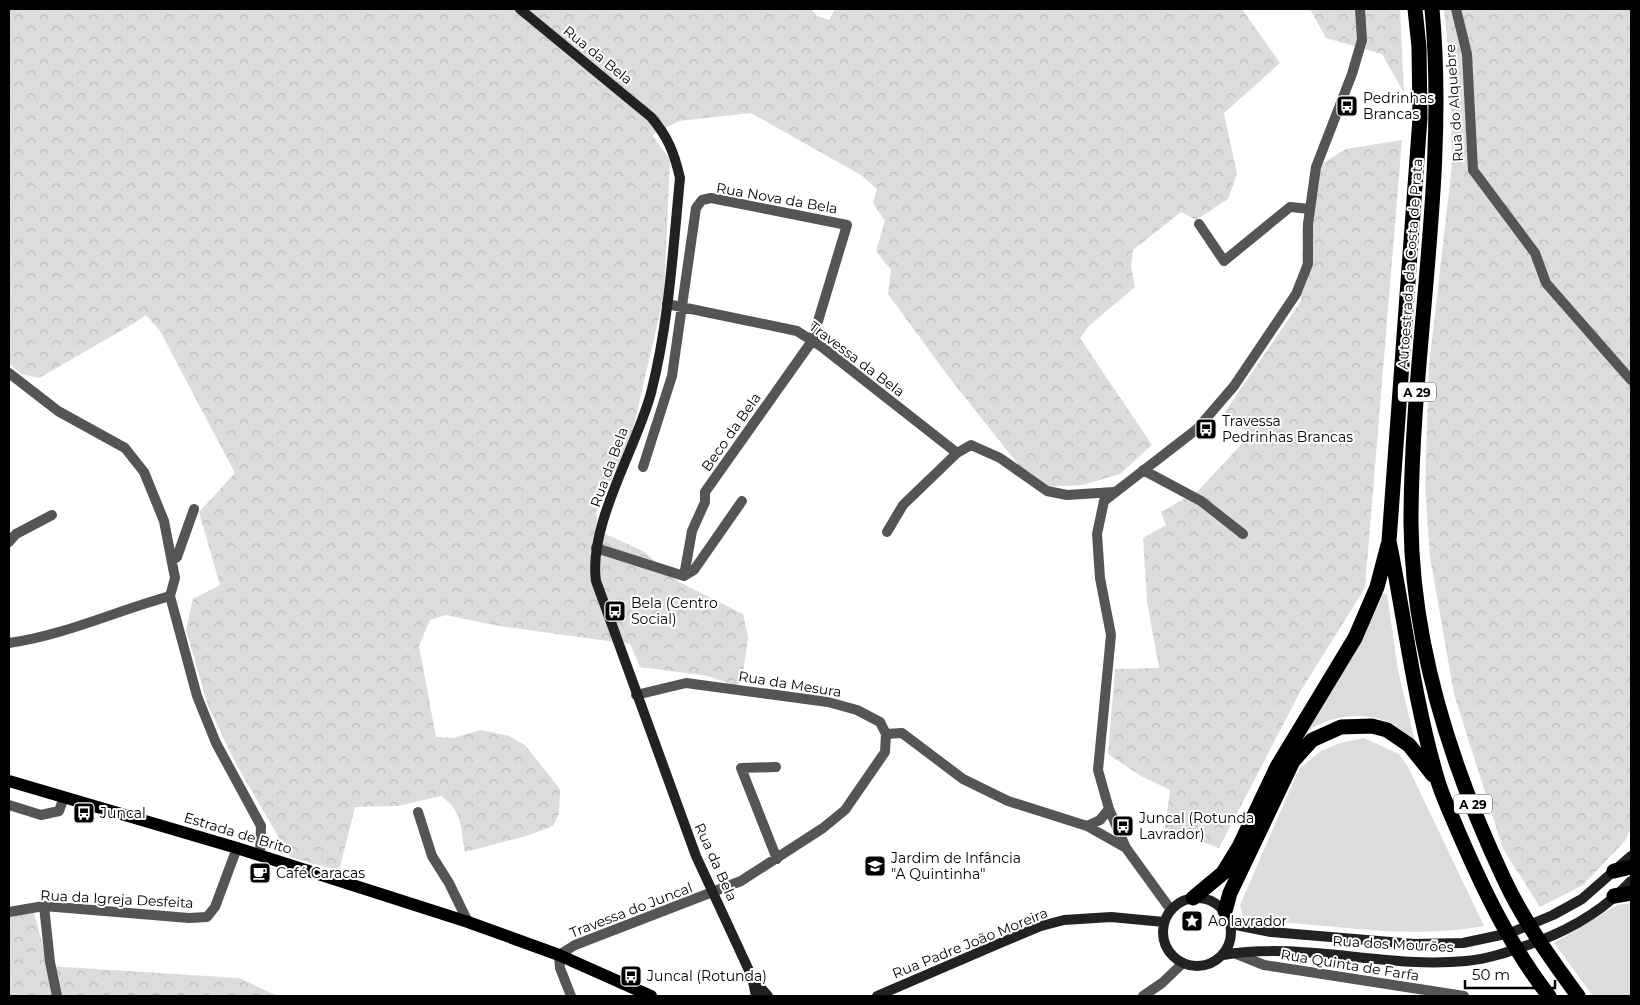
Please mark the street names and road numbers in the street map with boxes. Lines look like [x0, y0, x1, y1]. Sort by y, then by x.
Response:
street label: Rua da Bela [560, 22, 636, 88]
street label: Rua do Alquebre [1441, 44, 1467, 162]
street label: Autoestrada da Costa de Prata [1394, 158, 1426, 370]
street label: Rua Nova da Bela [715, 178, 839, 218]
street label: Travessa da Bela [806, 317, 908, 401]
road number: A 29 [1398, 382, 1436, 402]
street label: Beco da Bela [697, 389, 765, 475]
street label: Rua da Bela [586, 424, 632, 510]
street label: Rua da Mesura [737, 667, 843, 701]
road number: A 29 [1454, 794, 1492, 814]
street label: Estrada de Brito [182, 808, 294, 858]
street label: Rua da Bela [691, 820, 741, 904]
street label: Travessa do Juncal [567, 878, 695, 942]
street label: Rua da Igreja Desfeita [40, 886, 194, 912]
street label: Rua Padre João Moreira [890, 904, 1050, 982]
street label: Rua dos Mourões [1332, 932, 1454, 956]
street label: Rua Quinta de Farfa [1279, 945, 1421, 985]

